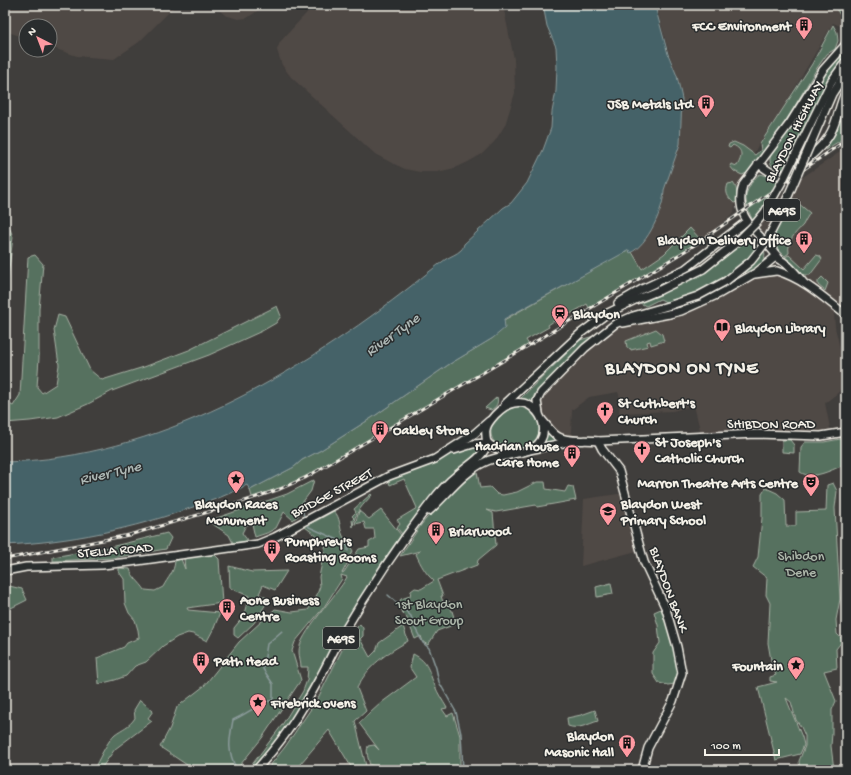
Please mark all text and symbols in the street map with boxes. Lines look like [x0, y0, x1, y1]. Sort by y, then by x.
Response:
building icon: FCC Environment [794, 15, 814, 40]
north arrow [18, 18, 58, 58]
place label: FCC Environment [691, 19, 792, 36]
text: N [26, 25, 39, 39]
street label: BLAYDON HIGHWAY [762, 78, 828, 187]
building icon: JSB Metals Ltd [696, 93, 716, 118]
place label: JSB Metals Ltd [607, 97, 695, 114]
road number: A695 [764, 199, 800, 221]
building icon: Blaydon Delivery Office [794, 229, 814, 254]
place label: Blaydon Delivery Office [657, 233, 792, 250]
station icon: Blaydon [550, 303, 570, 328]
place label: Blaydon [572, 307, 620, 324]
water label: River Tyne [363, 309, 425, 361]
library icon: Blaydon Library [712, 317, 732, 342]
place label: Blaydon Library [734, 321, 826, 338]
district label: BLAYDON ON TYNE [604, 359, 760, 380]
place label: St Cuthbert's Church [617, 396, 696, 429]
church icon: St Cuthbert's Church [595, 400, 615, 425]
street label: SHIBDON ROAD [727, 417, 816, 434]
building icon: Oakley Stone [370, 419, 390, 444]
place label: Oakley Stone [393, 423, 470, 440]
place label: St Joseph's Catholic Church [654, 435, 744, 468]
place label: Hadrian House Care Home [475, 439, 560, 472]
church icon: St Joseph's Catholic Church [632, 439, 652, 464]
building icon: Hadrian House Care Home [562, 443, 582, 468]
water label: River Tyne [78, 458, 144, 490]
street label: BRIDGE STREET [288, 465, 376, 523]
place icon: Blaydon Races Monument [226, 469, 246, 494]
theatre icon: Marron Theatre Arts Centre [801, 472, 821, 497]
place label: Marron Theatre Arts Centre [637, 476, 799, 493]
place label: Blaydon Races Monument [194, 497, 278, 530]
place label: Blaydon West Primary School [620, 497, 706, 530]
school or university icon: Blaydon West Primary School [598, 501, 618, 526]
building icon: Briarwood [426, 520, 446, 545]
place label: Briarwood [448, 524, 512, 541]
place label: Pumphrey's Roasting Rooms [284, 534, 377, 567]
building icon: Pumphrey's Roasting Rooms [262, 538, 282, 563]
street label: STELLA ROAD [77, 540, 154, 563]
street label: BLAYDON BANK [644, 544, 691, 636]
park label: Shibdon Dene [778, 549, 825, 582]
place label: Aone Business Centre [239, 593, 320, 626]
building icon: Aone Business Centre [217, 597, 237, 622]
park label: 1st Blaydon Scout Group [395, 597, 463, 630]
road number: A695 [323, 627, 359, 649]
building icon: Path Head [191, 650, 211, 675]
place label: Path Head [213, 654, 279, 671]
place icon: Fountain [786, 655, 806, 680]
place label: Fountain [731, 659, 783, 676]
place icon: Firebrick ovens [248, 692, 268, 717]
place label: Firebrick ovens [270, 696, 356, 713]
place label: Blaydon Masonic Hall [544, 729, 614, 762]
scale bar [705, 731, 779, 757]
building icon: Blaydon Masonic Hall [617, 733, 637, 758]
text: 100 m [710, 740, 741, 754]

